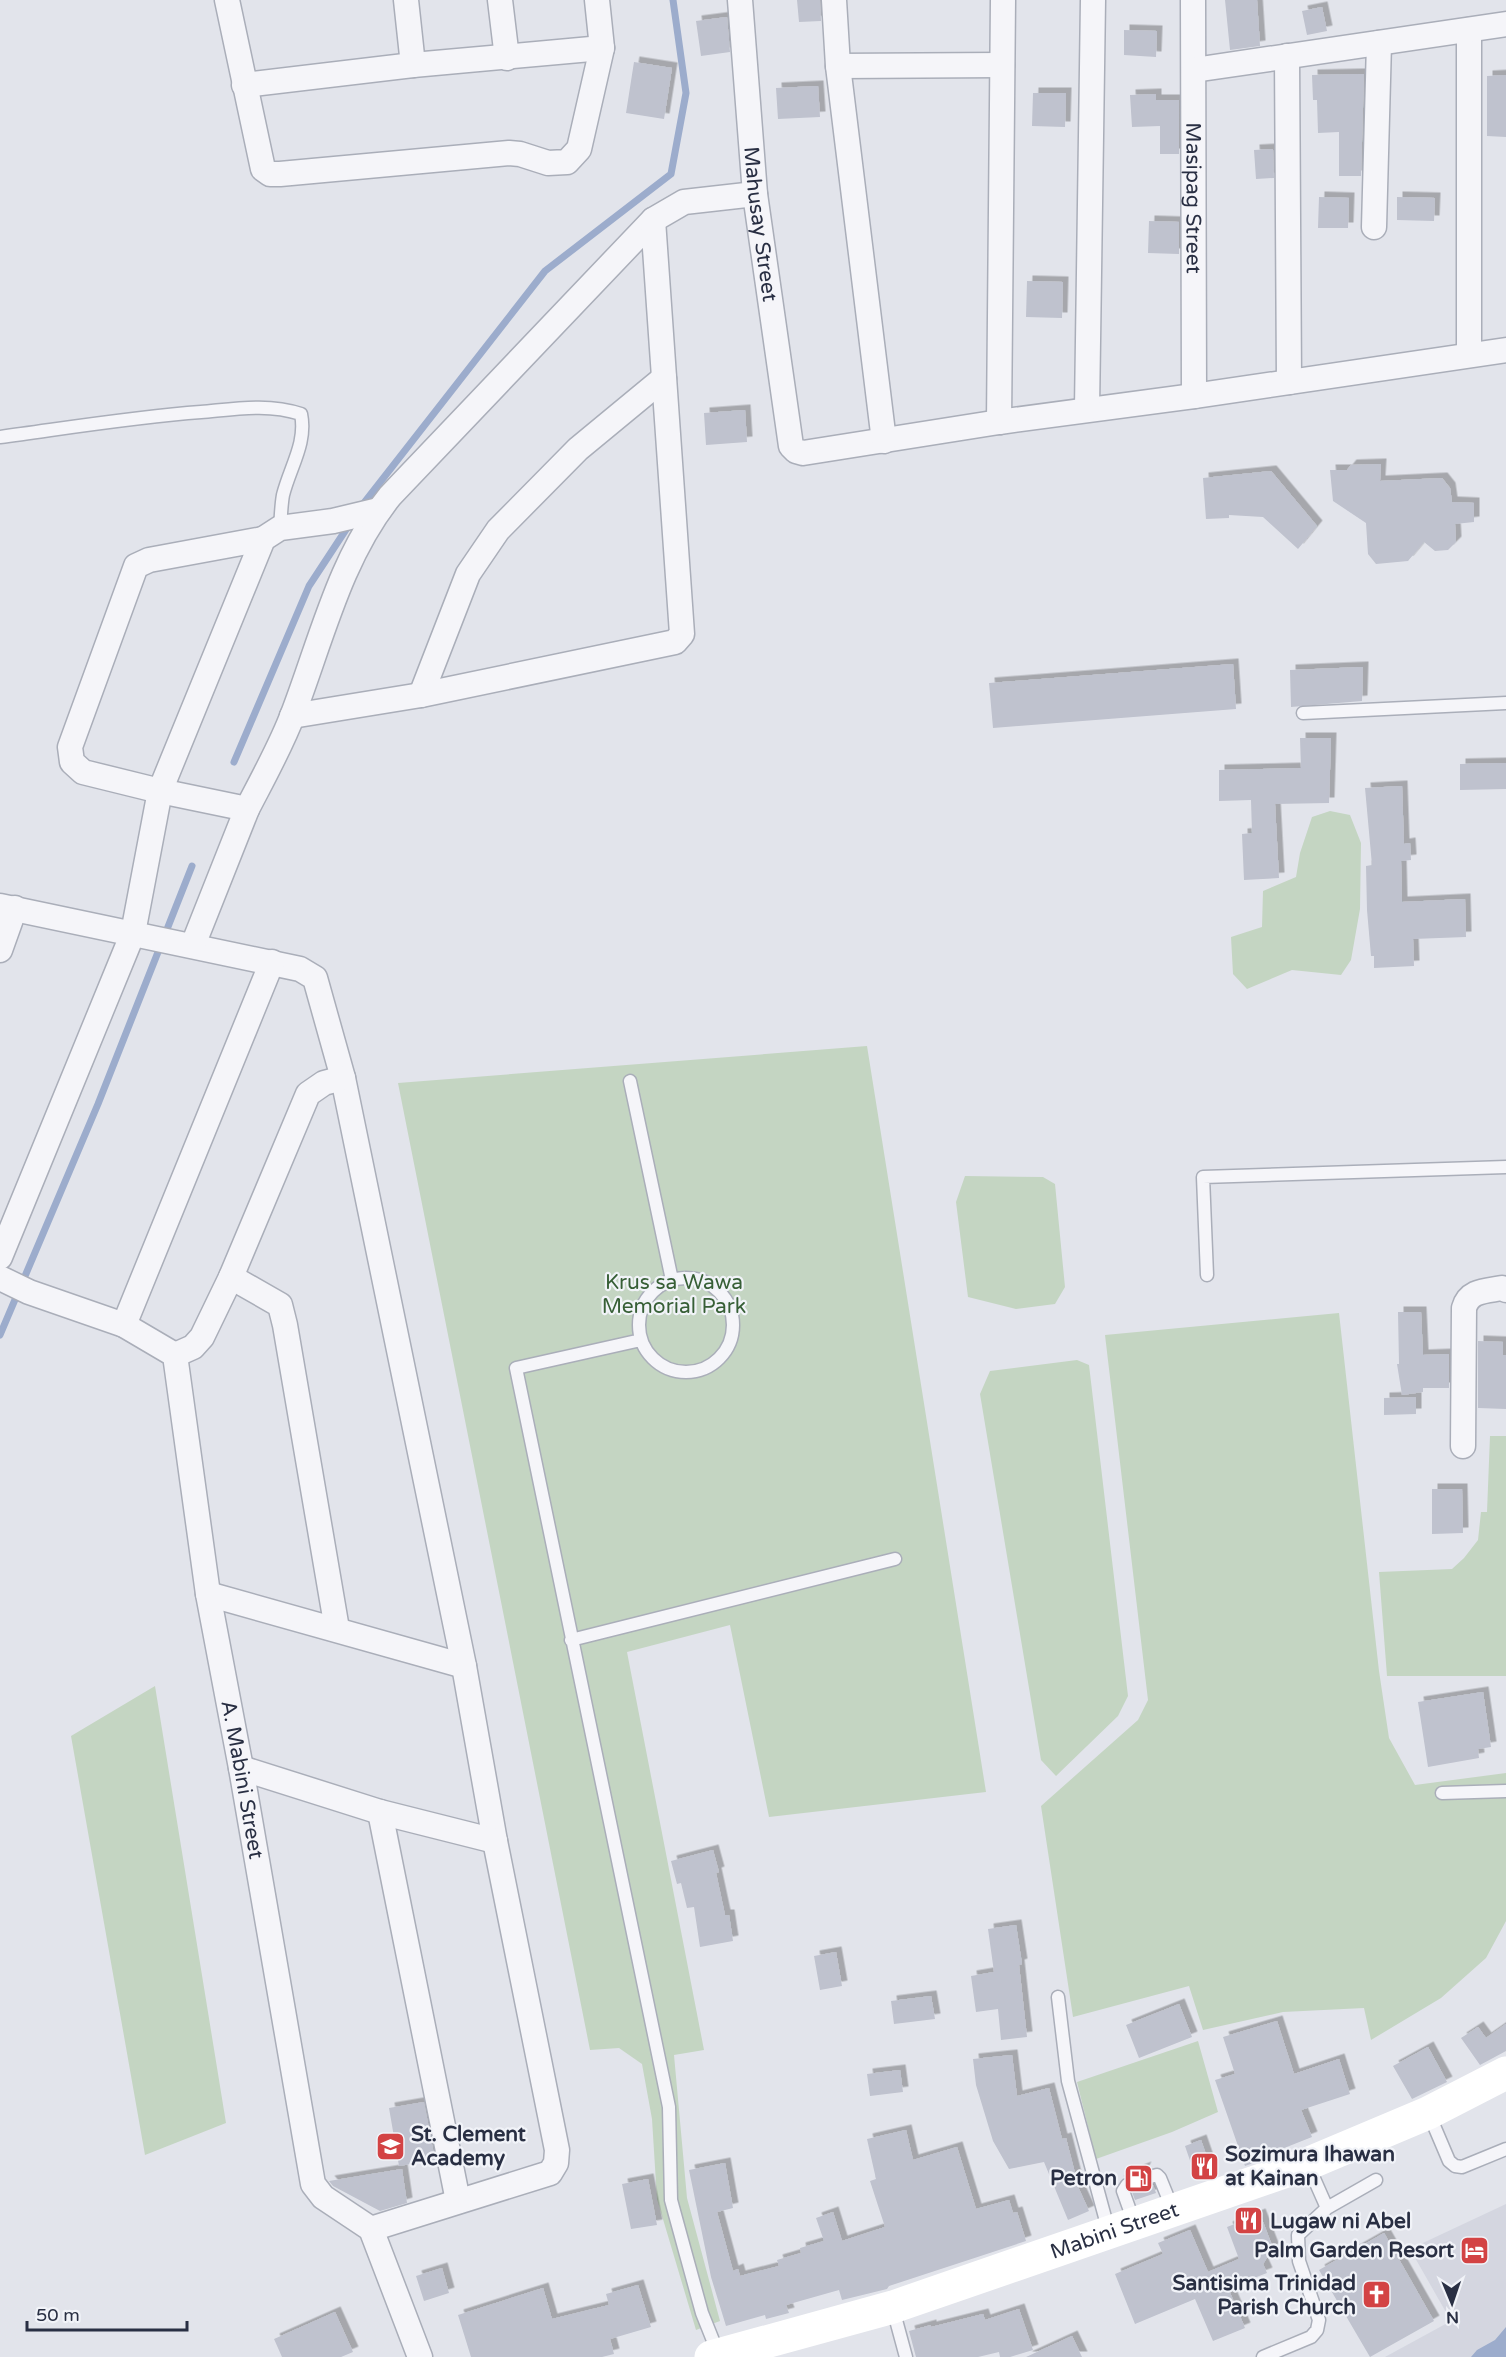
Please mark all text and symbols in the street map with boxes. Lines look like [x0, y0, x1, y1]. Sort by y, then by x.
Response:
street label: Masipag Street [1180, 122, 1206, 274]
street label: Mahusay Street [738, 146, 782, 303]
park label: Krus sa Wawa Memorial Park [602, 1270, 746, 1319]
street label: A. Mabini Street [215, 1698, 269, 1861]
place label: St. Clement Academy [411, 2122, 526, 2171]
school or university icon: St. Clement Academy [374, 2130, 406, 2162]
place label: Sozimura Ihawan at Kainan [1225, 2142, 1395, 2191]
restaurant icon: Sozimura Ihawan at Kainan [1188, 2150, 1220, 2182]
fuel station icon: Petron [1122, 2162, 1154, 2194]
place label: Petron [1050, 2166, 1117, 2191]
street label: Mabini Street [1047, 2197, 1182, 2265]
restaurant icon: Lugaw ni Abel [1233, 2205, 1265, 2237]
place label: Lugaw ni Abel [1270, 2209, 1411, 2234]
hotel icon: Palm Garden Resort [1459, 2234, 1491, 2266]
place label: Palm Garden Resort [1254, 2238, 1454, 2263]
place label: Santisima Trinidad Parish Church [1173, 2271, 1356, 2320]
north arrow [1422, 2273, 1482, 2333]
church icon: Santisima Trinidad Parish Church [1361, 2279, 1393, 2311]
scale bar [27, 2294, 188, 2332]
text: 50 m [36, 2304, 80, 2326]
text: N [1446, 2307, 1459, 2327]

